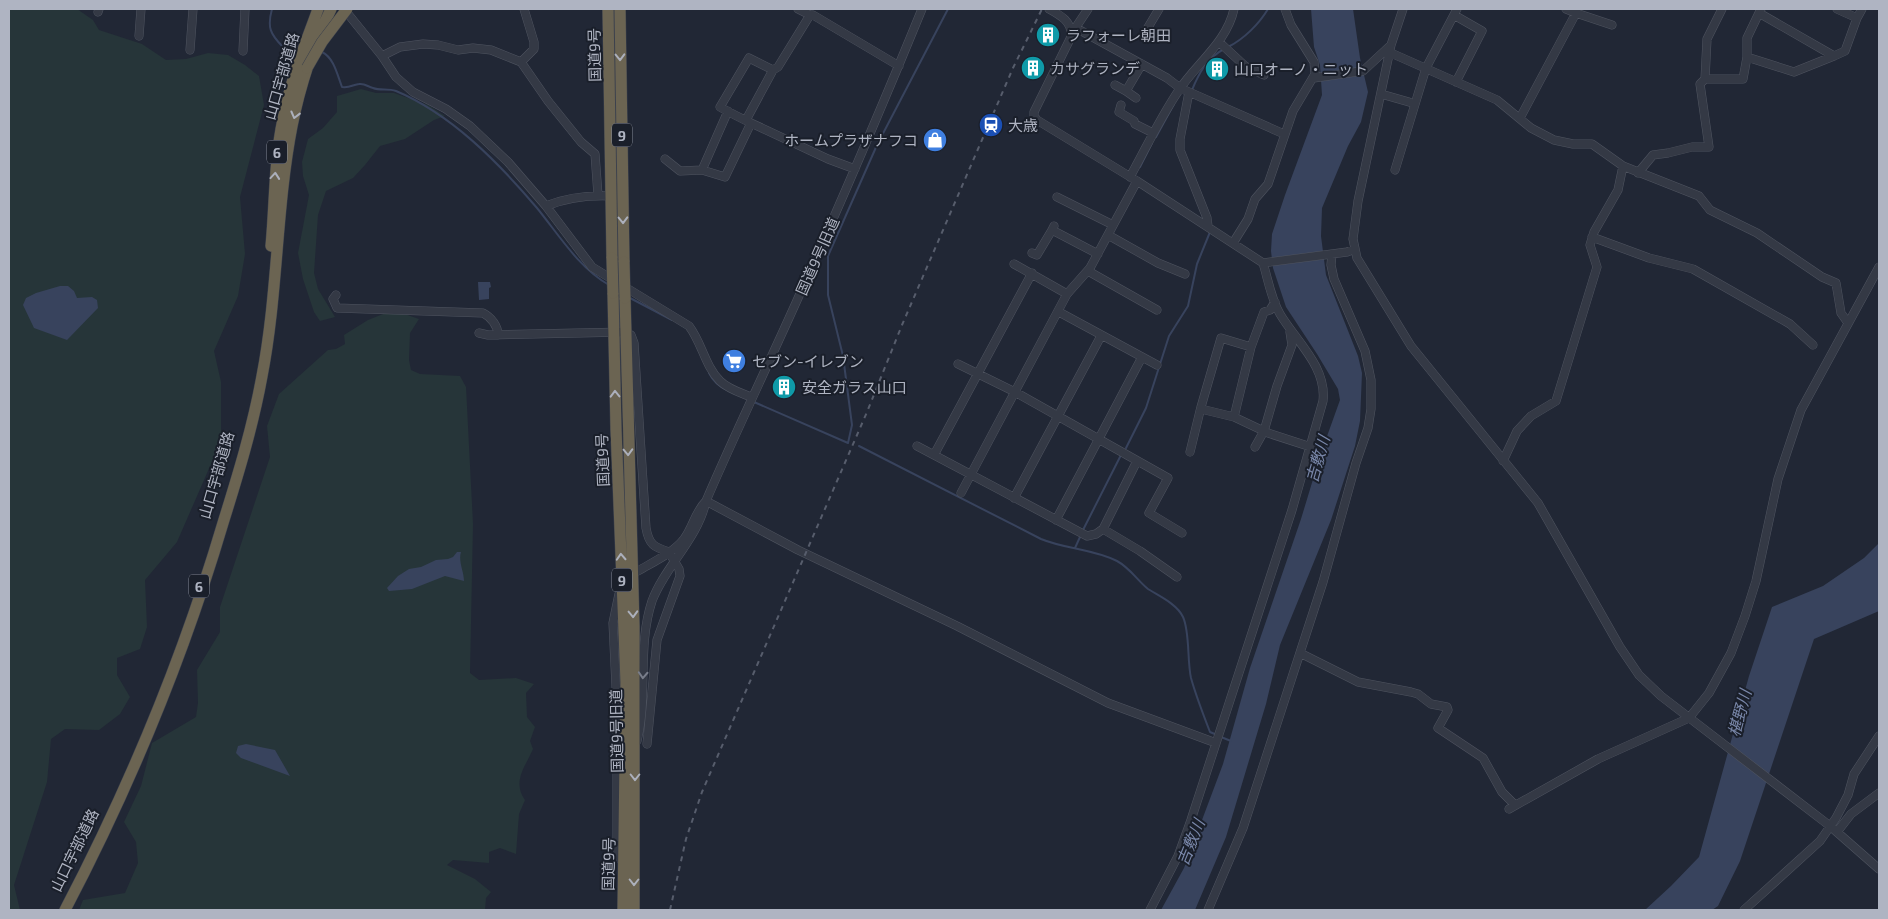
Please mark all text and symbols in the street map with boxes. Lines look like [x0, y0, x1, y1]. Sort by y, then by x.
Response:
building icon: ラフォーレ朝田 [1035, 22, 1061, 48]
place label: ラフォーレ朝田 [1066, 26, 1171, 44]
street label: 国道9号 [585, 28, 603, 82]
street label: 山口宇部道路 [260, 30, 302, 122]
one-way arrow [615, 54, 626, 62]
building icon: カサグランデ [1020, 55, 1046, 81]
building icon: 山口オーノ・ニット [1204, 56, 1230, 82]
place label: カサグランデ [1050, 59, 1140, 77]
place label: 山口オーノ・ニット [1234, 60, 1368, 78]
one-way arrow [290, 110, 301, 119]
station icon: 大歳 [978, 112, 1004, 138]
place label: 大歳 [1008, 116, 1038, 134]
road number: 9 [612, 124, 632, 146]
shop icon: ホームプラザナフコ [922, 127, 948, 153]
place label: ホームプラザナフコ [784, 131, 918, 149]
road number: 6 [267, 140, 287, 163]
one-way arrow [269, 171, 280, 179]
street label: 国道9号旧道 [792, 214, 842, 298]
one-way arrow [618, 216, 628, 224]
supermarket icon: セブン-イレブン [721, 348, 747, 374]
place label: セブン-イレブン [752, 352, 864, 370]
building icon: 安全ガラス山口 [771, 374, 797, 400]
place label: 安全ガラス山口 [802, 378, 907, 396]
one-way arrow [610, 390, 620, 398]
street label: 山口宇部道路 [195, 429, 237, 521]
water label: 吉敷川 [1301, 431, 1333, 485]
street label: 国道9号 [592, 433, 612, 487]
one-way arrow [623, 448, 634, 456]
one-way arrow [616, 552, 627, 560]
road number: 9 [612, 568, 632, 592]
road number: 6 [189, 574, 209, 598]
one-way arrow [628, 611, 639, 619]
one-way arrow [638, 671, 649, 679]
water label: 椹野川 [1724, 685, 1755, 739]
street label: 国道9号旧道 [606, 689, 626, 773]
one-way arrow [630, 774, 640, 781]
street label: 山口宇部道路 [46, 806, 102, 894]
water label: 吉敷川 [1172, 814, 1209, 868]
street label: 国道9号 [599, 837, 617, 891]
one-way arrow [629, 879, 639, 887]

